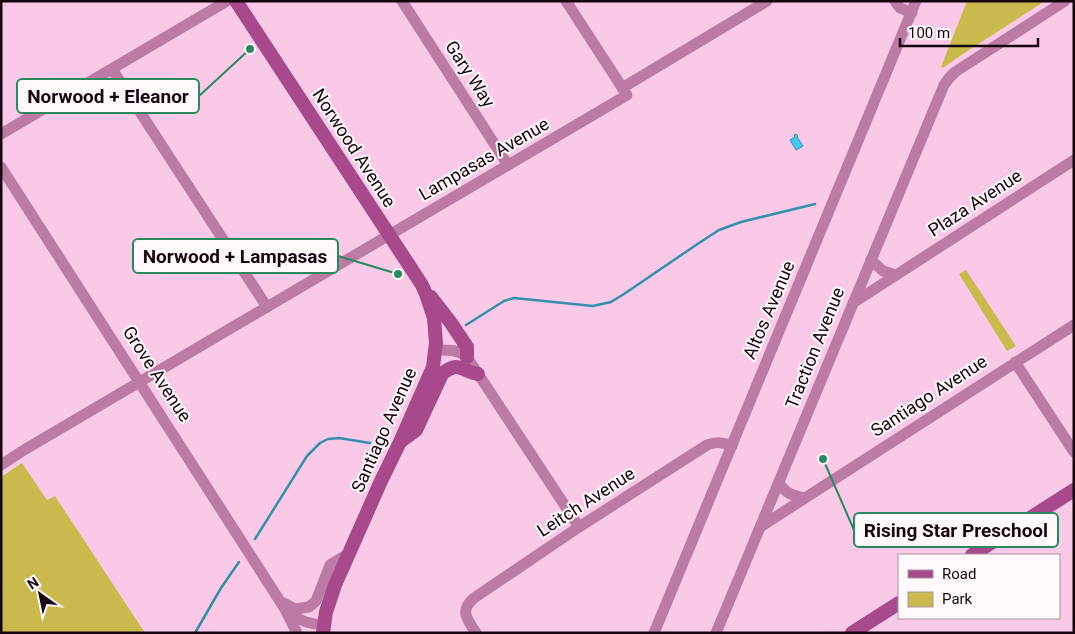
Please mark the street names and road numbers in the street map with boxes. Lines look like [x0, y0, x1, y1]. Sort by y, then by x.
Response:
street label: Gary Way [441, 36, 500, 111]
street label: Norwood Avenue [308, 85, 401, 211]
street label: Lampasas Avenue [415, 113, 553, 204]
street label: Plaza Avenue [924, 164, 1026, 241]
street label: Altos Avenue [738, 258, 799, 362]
street label: Traction Avenue [781, 284, 848, 411]
street label: Grove Avenue [119, 322, 196, 425]
street label: Santiago Avenue [867, 350, 991, 441]
street label: Santiago Avenue [347, 364, 420, 495]
street label: Leitch Avenue [533, 462, 638, 541]

